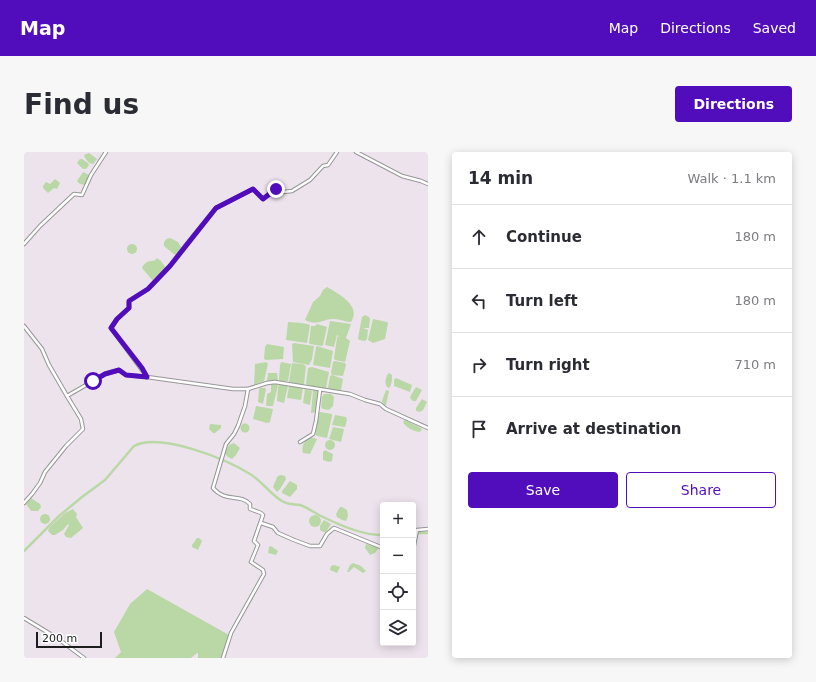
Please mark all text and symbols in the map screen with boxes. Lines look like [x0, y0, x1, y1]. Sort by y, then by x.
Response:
text: Map [20, 17, 65, 39]
text: Map [609, 20, 638, 36]
text: Directions [660, 20, 731, 36]
text: Saved [753, 20, 796, 36]
button: Directions [675, 86, 792, 122]
text: Find us [24, 88, 139, 121]
text: 14 min [468, 168, 533, 188]
text: Walk · 1.1 km [687, 171, 776, 186]
route end [267, 180, 285, 198]
icon: ahead [468, 226, 490, 248]
text: Continue [506, 228, 582, 246]
text: 180 m [734, 229, 776, 244]
icon: left [468, 290, 490, 312]
text: Turn left [506, 292, 578, 310]
text: 180 m [734, 293, 776, 308]
icon: right [468, 354, 490, 376]
text: Turn right [506, 356, 590, 374]
text: 710 m [734, 357, 776, 372]
route start [84, 372, 102, 390]
icon: arrive [468, 418, 490, 440]
text: Arrive at destination [506, 420, 681, 438]
button: Save [468, 472, 618, 508]
button: Share [626, 472, 776, 508]
map controls [380, 502, 416, 646]
button: + [380, 502, 416, 538]
button: − [380, 538, 416, 574]
button: locate [380, 574, 416, 610]
button: layers [380, 610, 416, 646]
scale bar [36, 630, 102, 649]
text: 200 m [42, 632, 77, 645]

